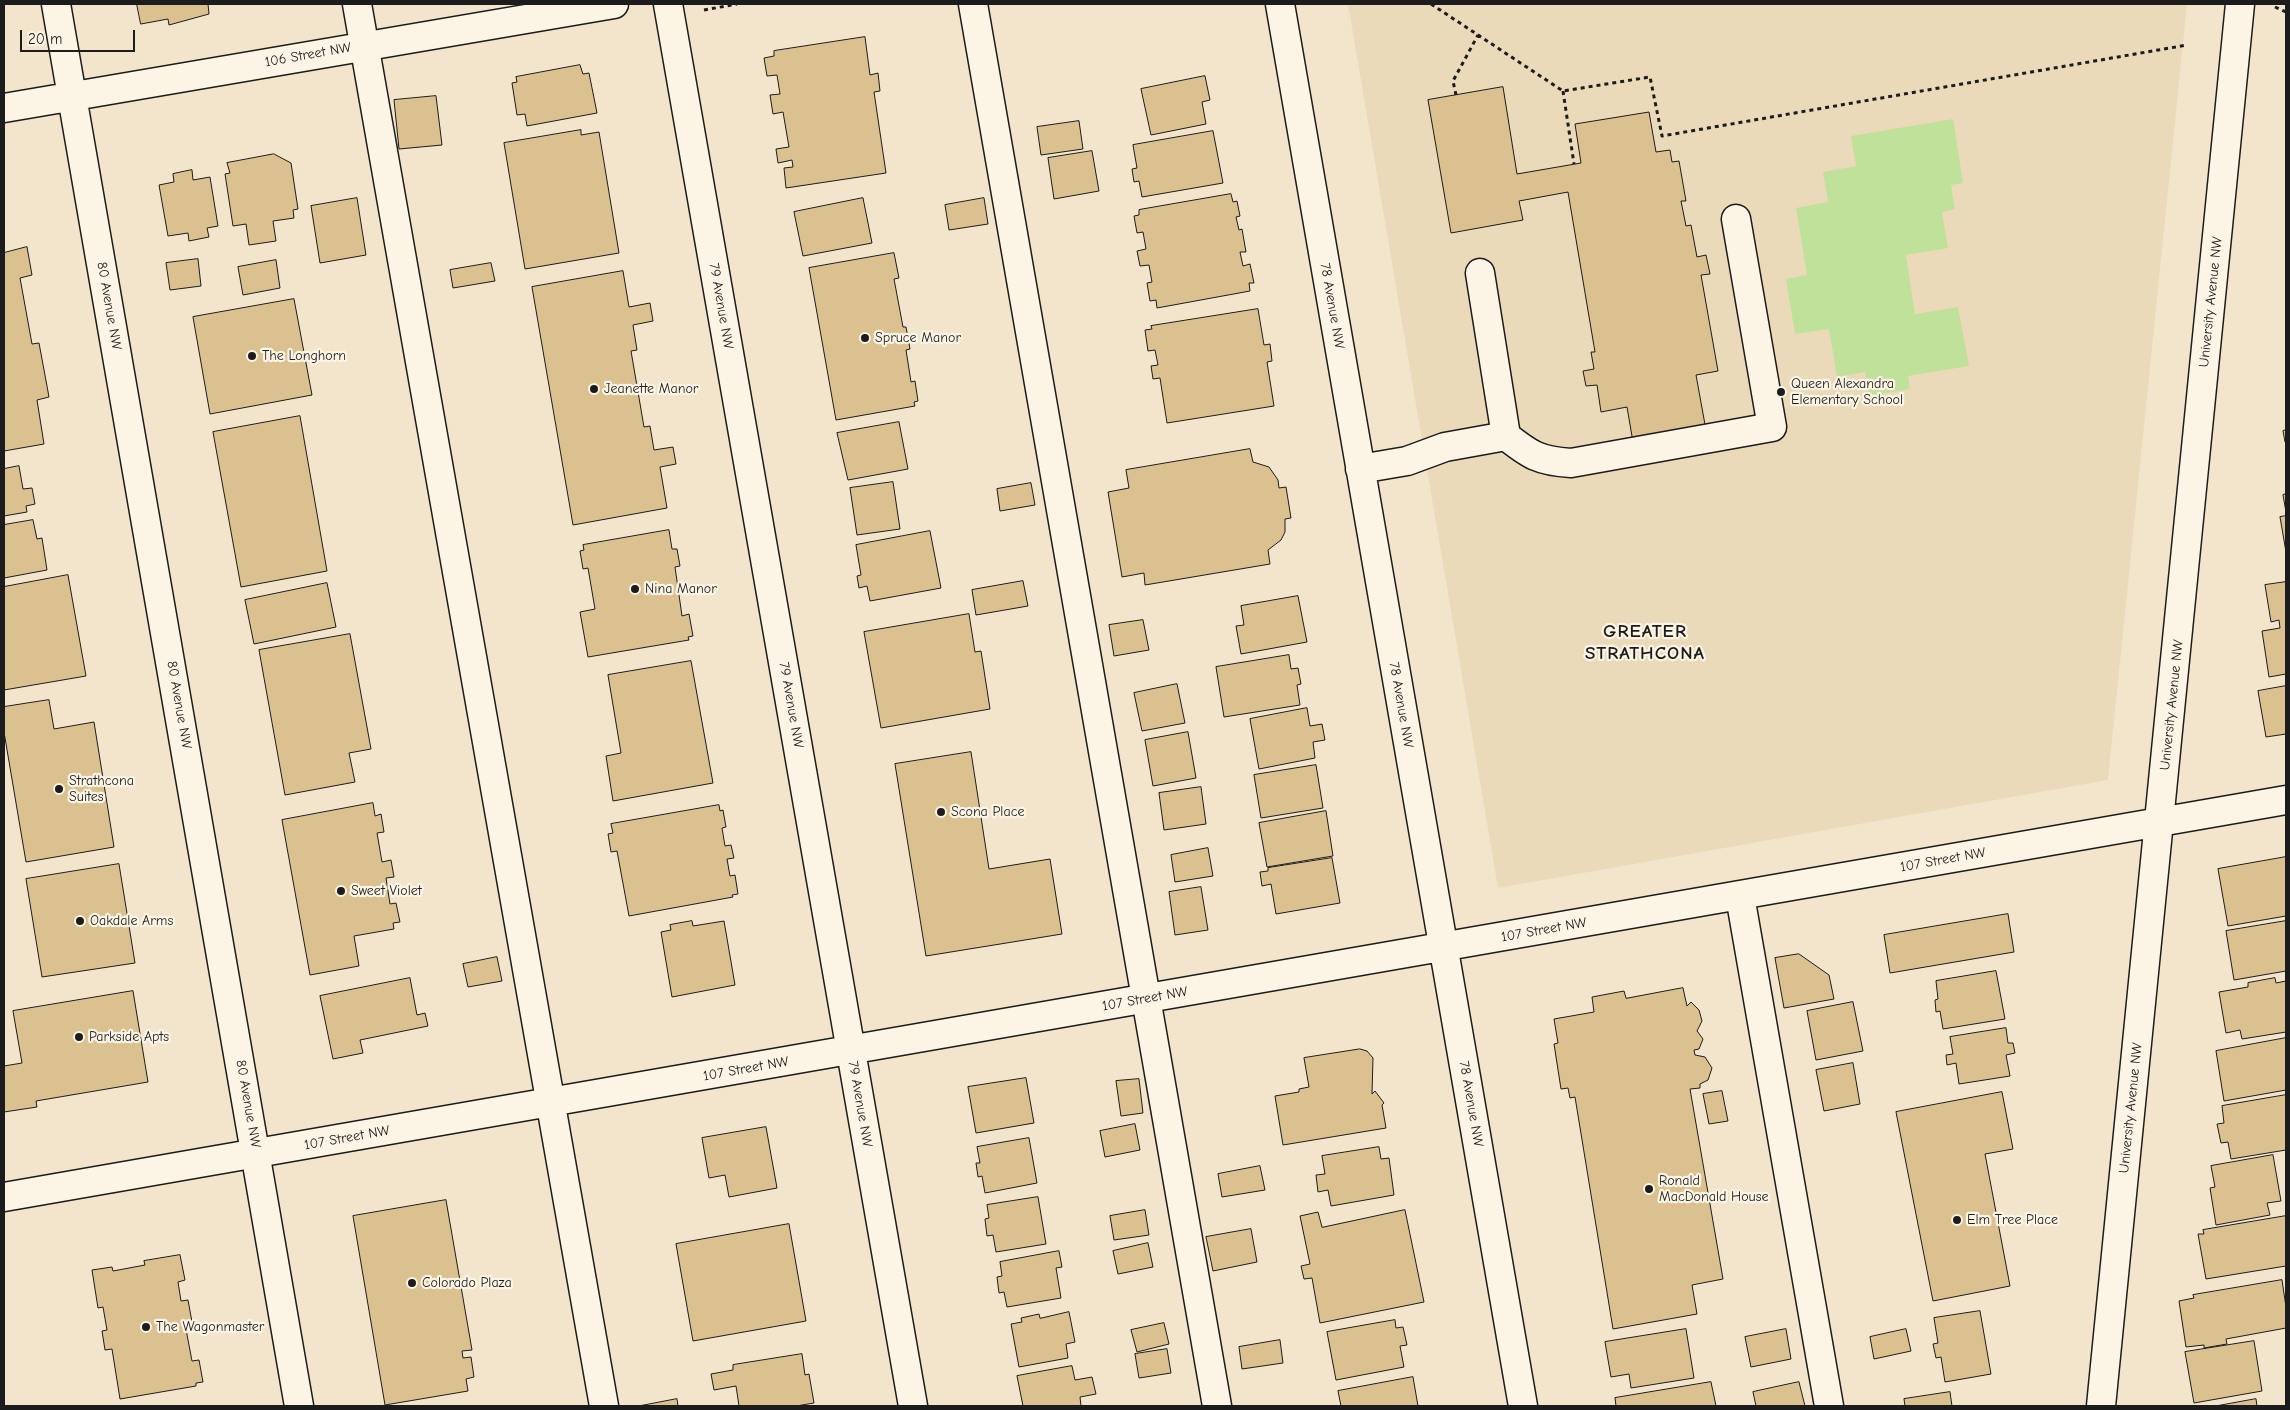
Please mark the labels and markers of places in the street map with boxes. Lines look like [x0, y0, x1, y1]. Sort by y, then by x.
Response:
place label: Spruce Manor [875, 330, 961, 346]
marker: Spruce Manor [859, 332, 871, 344]
place label: The Longhorn [262, 348, 346, 364]
marker: The Longhorn [246, 350, 258, 362]
place label: Queen Alexandra Elementary School [1791, 376, 1903, 408]
place label: Jeanette Manor [604, 381, 698, 397]
marker: Jeanette Manor [588, 383, 600, 395]
marker: Queen Alexandra Elementary School [1775, 386, 1787, 398]
place label: Nina Manor [645, 581, 717, 597]
marker: Nina Manor [629, 583, 641, 595]
place label: Strathcona Suites [69, 773, 134, 806]
marker: Strathcona Suites [53, 783, 65, 795]
place label: Scona Place [951, 804, 1024, 820]
marker: Scona Place [935, 806, 947, 818]
place label: Sweet Violet [351, 883, 422, 899]
marker: Sweet Violet [335, 885, 347, 897]
place label: Oakdale Arms [90, 913, 173, 929]
marker: Oakdale Arms [74, 915, 86, 927]
place label: Parkside Apts [89, 1029, 169, 1045]
marker: Parkside Apts [73, 1031, 85, 1043]
place label: Ronald MacDonald House [1659, 1173, 1769, 1206]
marker: Ronald MacDonald House [1643, 1183, 1655, 1195]
place label: Elm Tree Place [1967, 1212, 2058, 1228]
marker: Elm Tree Place [1951, 1214, 1963, 1226]
place label: Colorado Plaza [422, 1275, 512, 1291]
marker: Colorado Plaza [406, 1277, 418, 1289]
place label: The Wagonmaster [156, 1319, 264, 1335]
marker: The Wagonmaster [140, 1321, 152, 1333]

